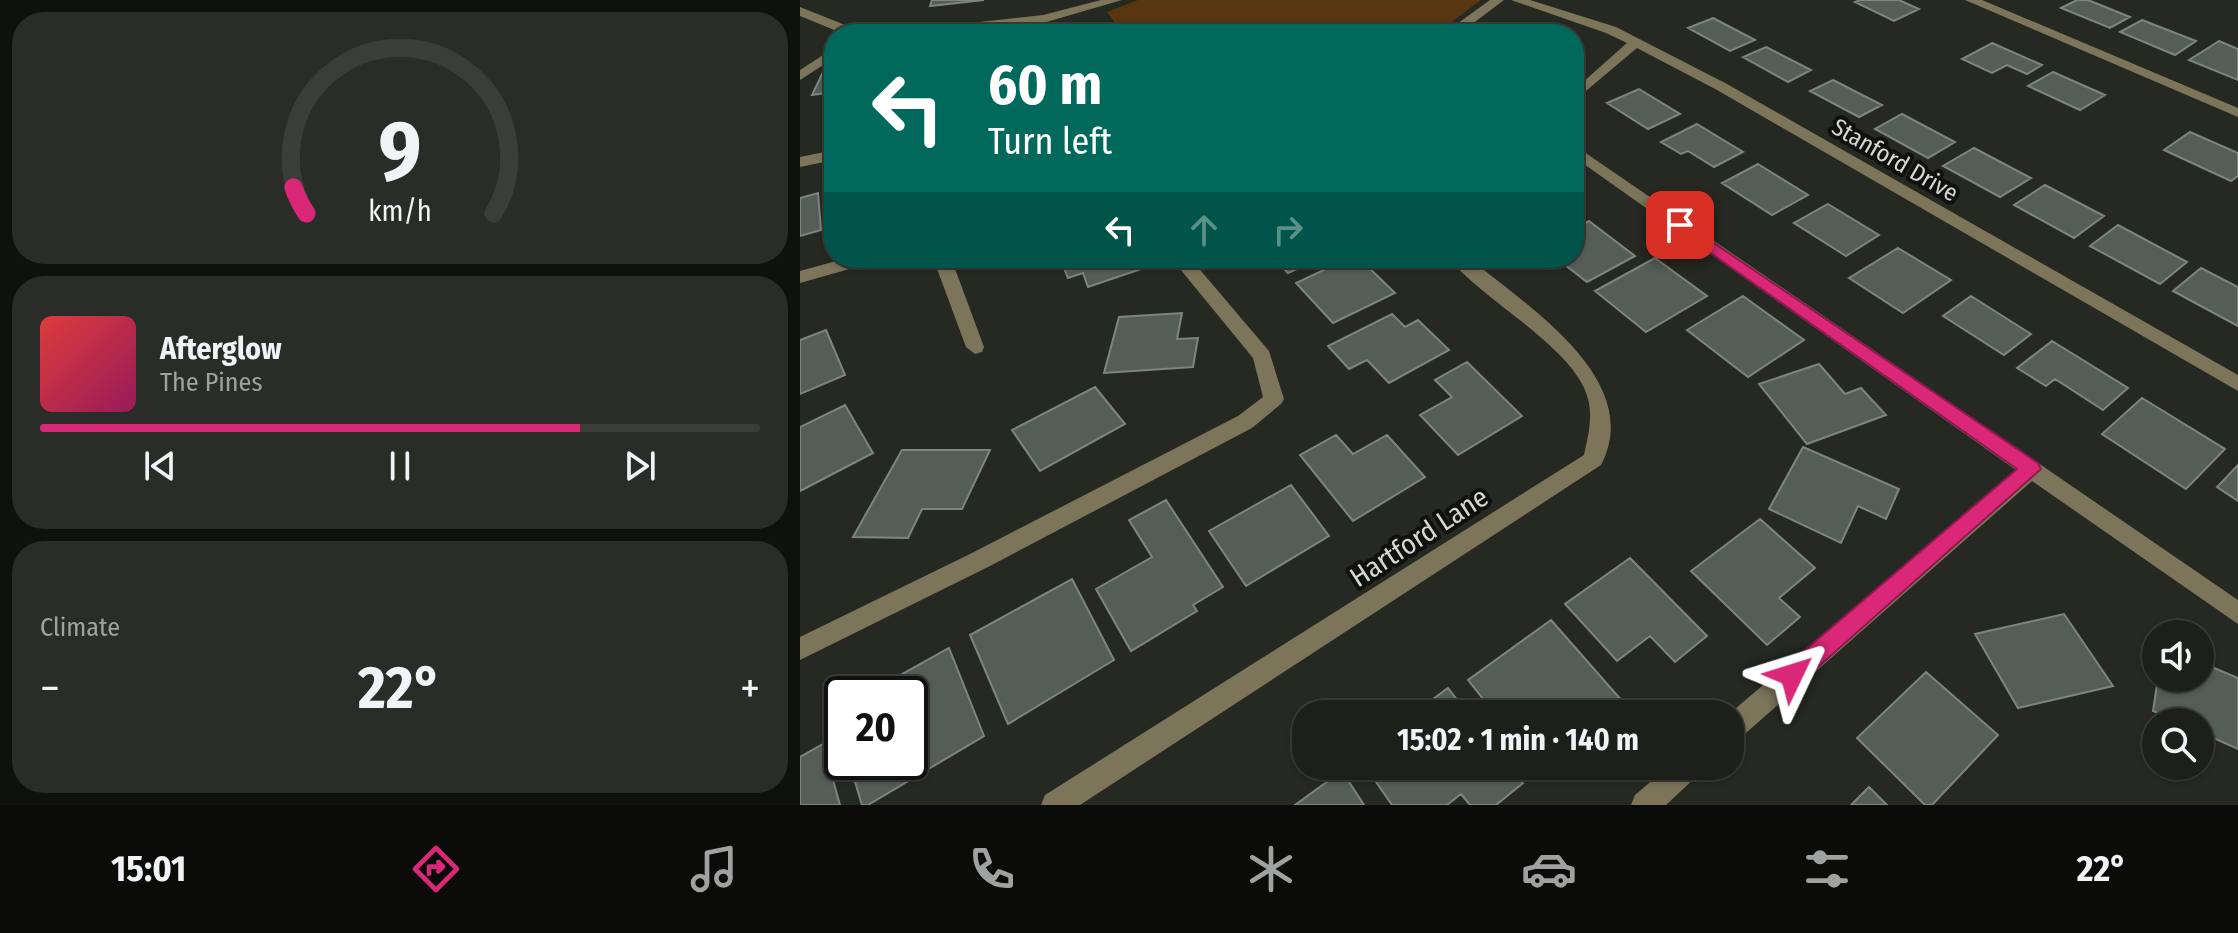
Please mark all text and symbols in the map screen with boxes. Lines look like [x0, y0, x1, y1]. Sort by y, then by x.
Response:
text: 60 m [988, 52, 1102, 119]
icon: left [856, 56, 960, 160]
text: 9 [378, 102, 422, 202]
street label: Stanford Drive [1827, 113, 1963, 207]
text: Turn left [988, 120, 1112, 164]
pin [1646, 191, 1714, 259]
text: km/h [368, 194, 432, 229]
icon: arrive [1658, 203, 1702, 247]
icon: left [1098, 208, 1142, 252]
icon: ahead [1182, 208, 1226, 252]
icon: right [1266, 208, 1310, 252]
text: Afterglow [160, 331, 282, 367]
text: The Pines [160, 367, 263, 398]
icon: previous [138, 444, 182, 488]
icon: pause [378, 444, 422, 488]
icon: next [618, 444, 662, 488]
street label: Hartford Lane [1344, 480, 1494, 594]
text: Climate [40, 612, 120, 643]
map controls [2142, 620, 2214, 780]
button: sound [2142, 620, 2214, 692]
position arrow [1750, 633, 1834, 717]
text: 22° [358, 652, 442, 724]
text: − [40, 662, 60, 715]
text: + [740, 662, 760, 715]
speed limit sign: 20 [824, 676, 928, 780]
button: search [2142, 708, 2214, 780]
text: 15:02 · 1 min · 140 m [1397, 722, 1639, 758]
icon: directions [408, 841, 464, 897]
icon: music [686, 841, 742, 897]
icon: phone [964, 841, 1020, 897]
icon: climate [1243, 841, 1299, 897]
icon: car [1521, 841, 1577, 897]
icon: filters [1799, 841, 1855, 897]
text: 15:01 [111, 847, 186, 891]
text: 22° [2077, 847, 2127, 891]

